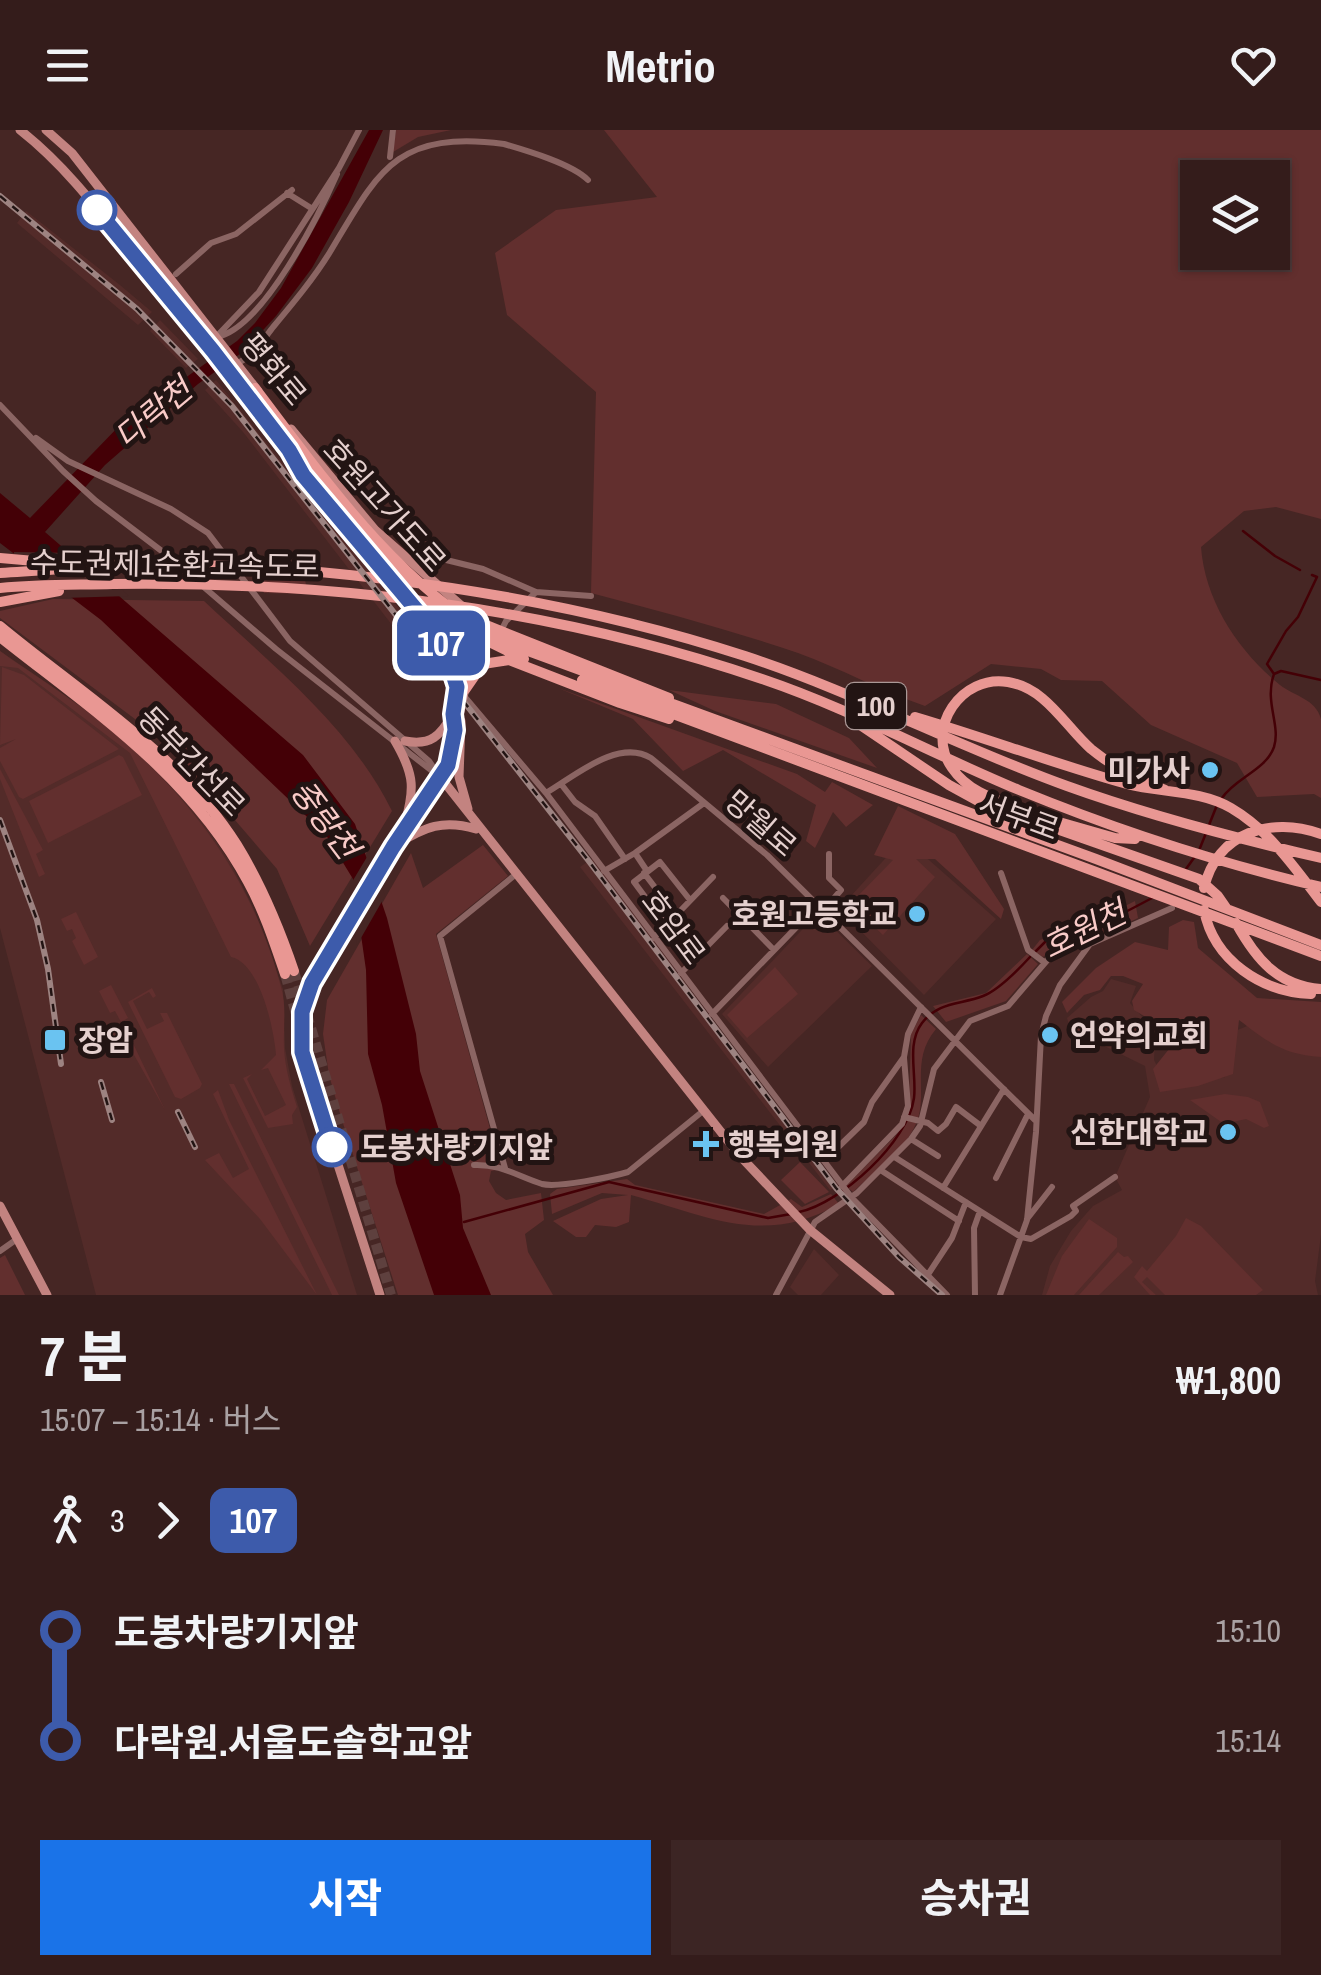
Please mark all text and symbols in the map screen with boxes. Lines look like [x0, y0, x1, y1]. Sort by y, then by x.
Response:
text: Metrio [605, 35, 716, 96]
icon: menu [40, 38, 95, 93]
icon: heart [1226, 38, 1281, 93]
map controls [1180, 160, 1290, 270]
button: layers [1180, 160, 1290, 270]
unlabelled marker [78, 191, 116, 229]
street label: 평화로 [232, 324, 316, 414]
water label: 다락천 [105, 366, 203, 458]
street label: 호원고가도로 [315, 430, 455, 580]
street label: 수도권제1순환고속도로 [30, 541, 320, 587]
line badge: 107 [384, 610, 498, 676]
text: 107 [417, 620, 465, 667]
road number: 100 [846, 683, 906, 729]
street label: 동부간선로 [130, 697, 254, 825]
place label: 미가사 [1107, 750, 1190, 790]
marker: 미가사 [1199, 759, 1221, 781]
water label: 중랑천 [281, 771, 371, 870]
street label: 망월로 [717, 781, 805, 865]
street label: 서부로 [973, 783, 1065, 849]
street label: 호암로 [633, 882, 715, 972]
water label: 호원천 [1035, 889, 1136, 968]
place label: 호원고등학교 [731, 894, 897, 934]
marker: 호원고등학교 [906, 903, 928, 925]
place label: 언약의교회 [1070, 1015, 1208, 1055]
place label: 장암 [78, 1020, 133, 1060]
marker: 언약의교회 [1039, 1024, 1061, 1046]
marker: 장암 [42, 1027, 68, 1053]
place label: 신한대학교 [1070, 1112, 1208, 1152]
marker: 신한대학교 [1217, 1121, 1239, 1143]
place label: 행복의원 [728, 1124, 838, 1164]
place label: 도봉차량기지앞 [360, 1127, 553, 1167]
marker: 도봉차량기지앞 [313, 1128, 351, 1166]
marker: 행복의원 [693, 1131, 719, 1157]
text: 7 분 [40, 1319, 128, 1393]
text: ₩1,800 [1176, 1355, 1281, 1406]
text: 15:07 – 15:14 · 버스 [40, 1398, 281, 1441]
icon: walk [40, 1493, 95, 1548]
icon: forward [140, 1493, 195, 1548]
text: 107 [230, 1497, 277, 1544]
text: 3 [110, 1499, 125, 1542]
text: 도봉차량기지앞 [114, 1607, 359, 1658]
text: 15:10 [1215, 1609, 1281, 1652]
text: 다락원.서울도솔학교앞 [114, 1717, 472, 1768]
text: 15:14 [1215, 1719, 1281, 1762]
button: 시작 [40, 1840, 651, 1955]
button: 승차권 [671, 1840, 1281, 1955]

